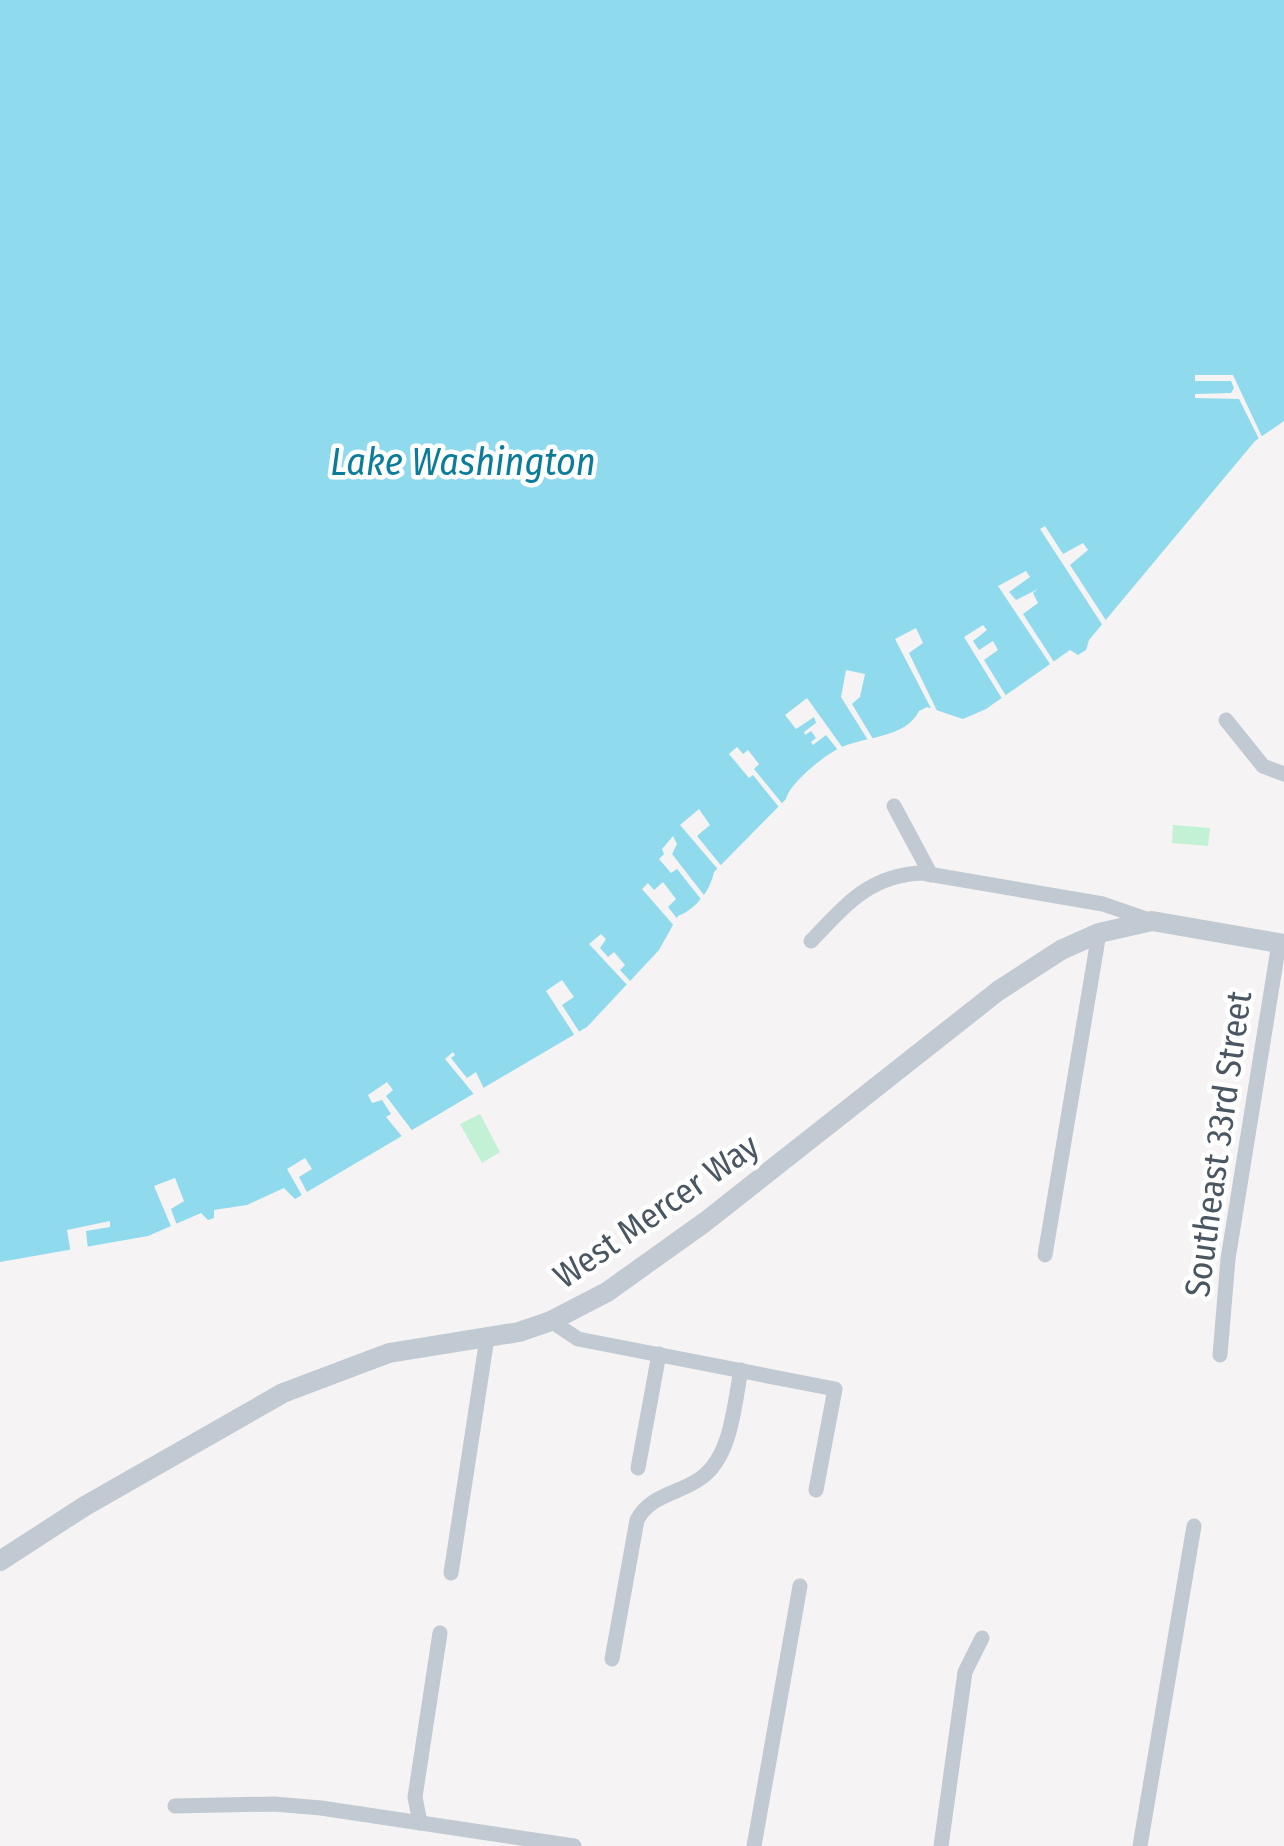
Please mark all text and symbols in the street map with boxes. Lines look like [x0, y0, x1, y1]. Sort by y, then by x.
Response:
water label: Lake Washington [330, 439, 596, 485]
street label: Southeast 33rd Street [1176, 988, 1260, 1300]
street label: West Mercer Way [545, 1125, 767, 1297]

